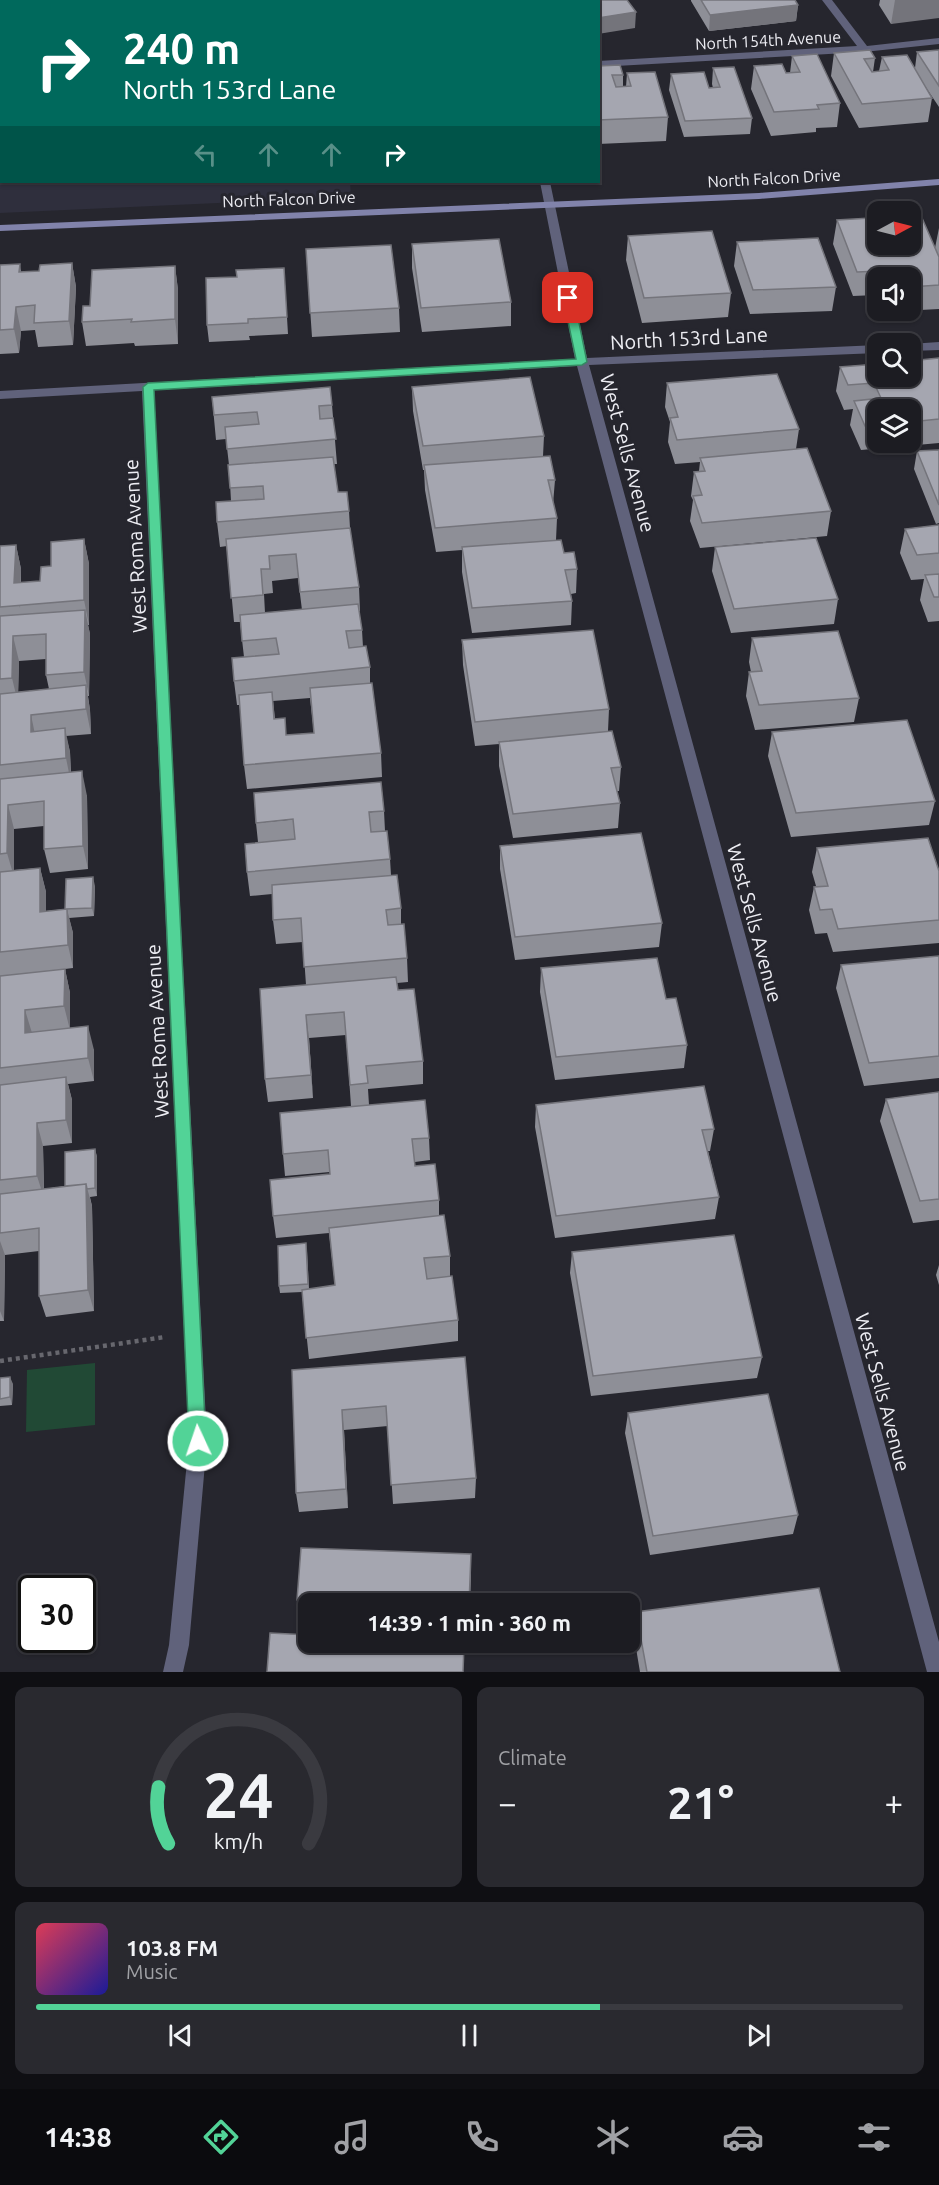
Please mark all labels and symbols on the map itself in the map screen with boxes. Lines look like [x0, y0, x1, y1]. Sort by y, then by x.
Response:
street label: North 154th Avenue [695, 27, 841, 53]
street label: North Falcon Drive [707, 166, 841, 190]
street label: North Falcon Drive [222, 188, 356, 210]
north arrow [867, 201, 921, 255]
pin [542, 272, 593, 323]
street label: North 153rd Lane [609, 322, 769, 354]
street label: West Sells Avenue [596, 371, 660, 535]
street label: West Roma Avenue [119, 459, 151, 633]
street label: West Sells Avenue [723, 841, 787, 1005]
street label: West Roma Avenue [141, 944, 173, 1118]
street label: West Sells Avenue [851, 1310, 915, 1474]
position arrow [166, 1409, 230, 1473]
speed limit sign: 30 [18, 1575, 96, 1653]

